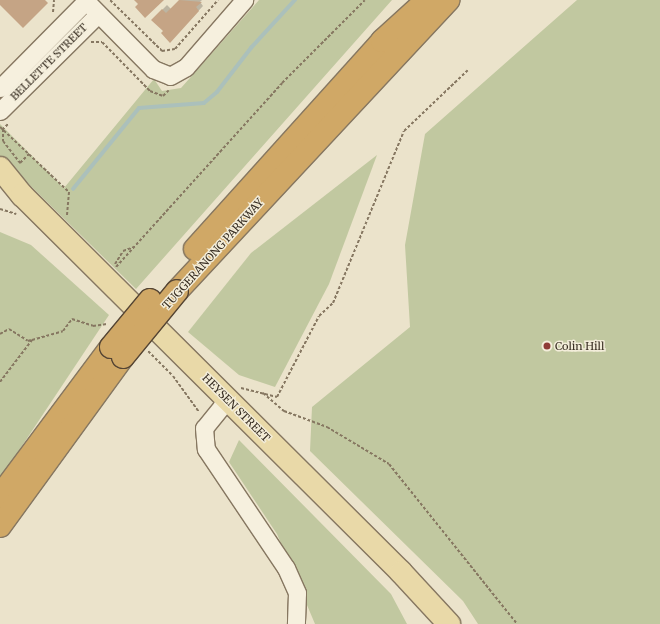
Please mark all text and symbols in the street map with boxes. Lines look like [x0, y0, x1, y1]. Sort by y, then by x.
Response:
street label: BELLETTE STREET [8, 21, 90, 103]
street label: TUGGERANONG PARKWAY [160, 196, 266, 312]
place label: Colin Hill [555, 339, 604, 353]
marker: Colin Hill [542, 341, 552, 351]
street label: HEYSEN STREET [199, 371, 273, 445]

